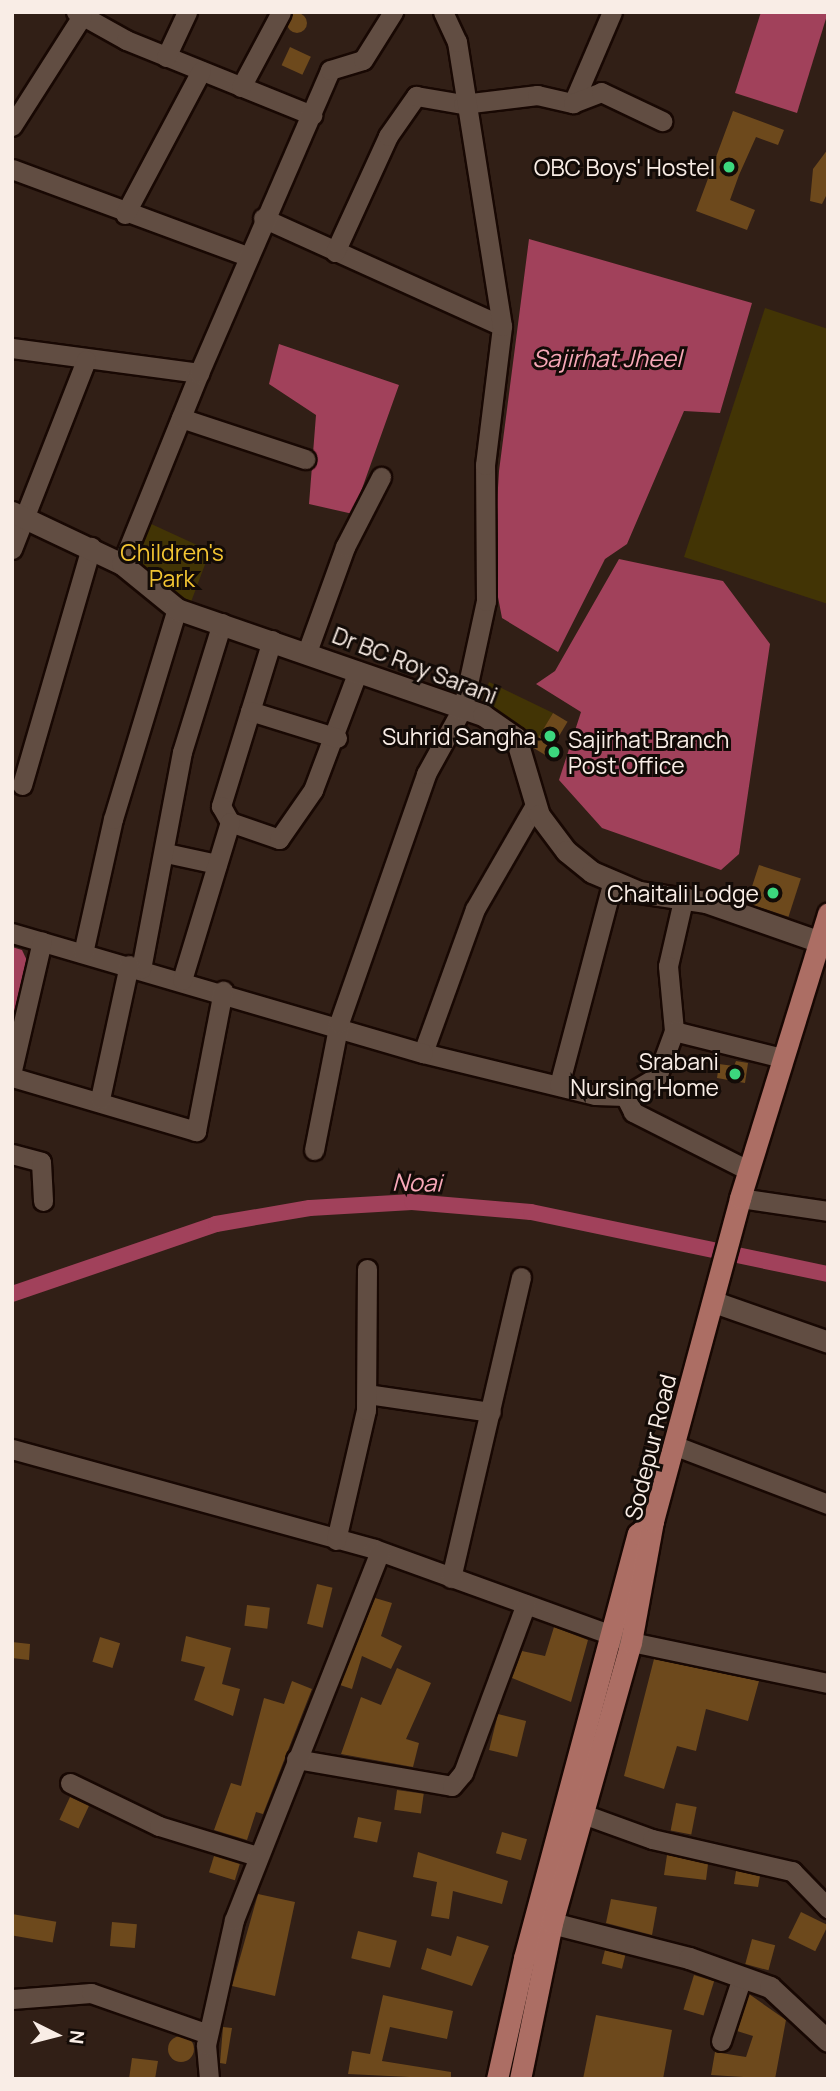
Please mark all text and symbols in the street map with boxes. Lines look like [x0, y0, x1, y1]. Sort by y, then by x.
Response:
place label: OBC Boys' Hostel [534, 153, 715, 181]
marker: OBC Boys' Hostel [721, 159, 737, 175]
water label: Sajirhat Jheel [532, 344, 682, 372]
park label: Children's Park [120, 538, 224, 592]
street label: Dr BC Roy Sarani [329, 621, 501, 709]
place label: Suhrid Sangha [382, 722, 536, 750]
place label: Sajirhat Branch Post Office [568, 725, 729, 779]
marker: Suhrid Sangha [542, 728, 558, 744]
marker: Sajirhat Branch Post Office [546, 744, 562, 760]
place label: Chaitali Lodge [607, 879, 759, 907]
marker: Chaitali Lodge [765, 885, 781, 901]
place label: Srabani Nursing Home [570, 1047, 719, 1101]
marker: Srabani Nursing Home [725, 1064, 745, 1084]
water label: Noai [392, 1167, 442, 1197]
street label: Sodepur Road [619, 1371, 681, 1523]
north arrow [21, 2000, 91, 2070]
text: N [63, 2029, 91, 2045]

